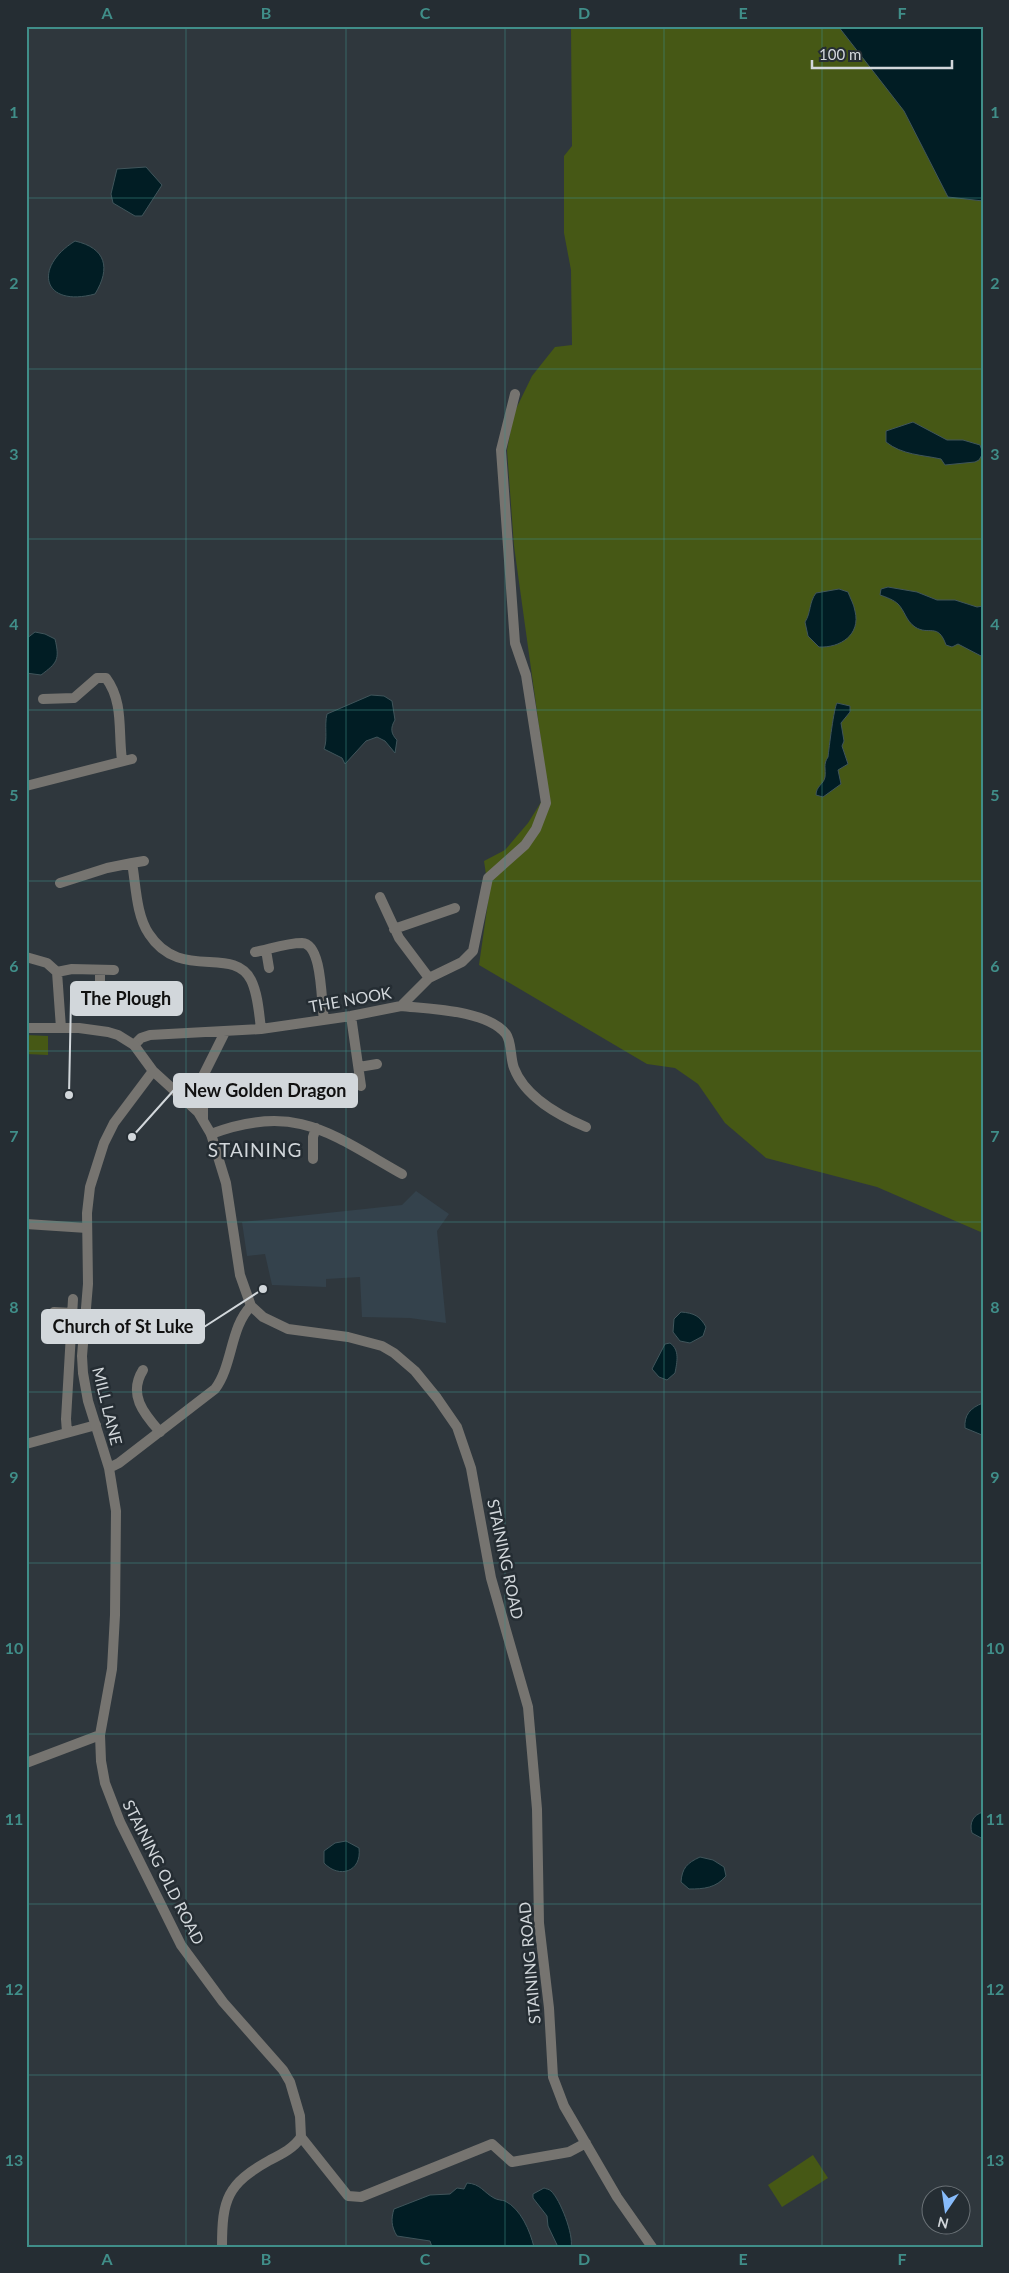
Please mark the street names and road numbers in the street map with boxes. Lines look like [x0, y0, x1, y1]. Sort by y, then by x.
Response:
street label: THE NOOK [307, 982, 393, 1016]
street label: MILL LANE [89, 1365, 127, 1447]
street label: STAINING ROAD [484, 1497, 528, 1621]
street label: STAINING OLD ROAD [119, 1797, 209, 1947]
street label: STAINING ROAD [514, 1901, 544, 2025]

